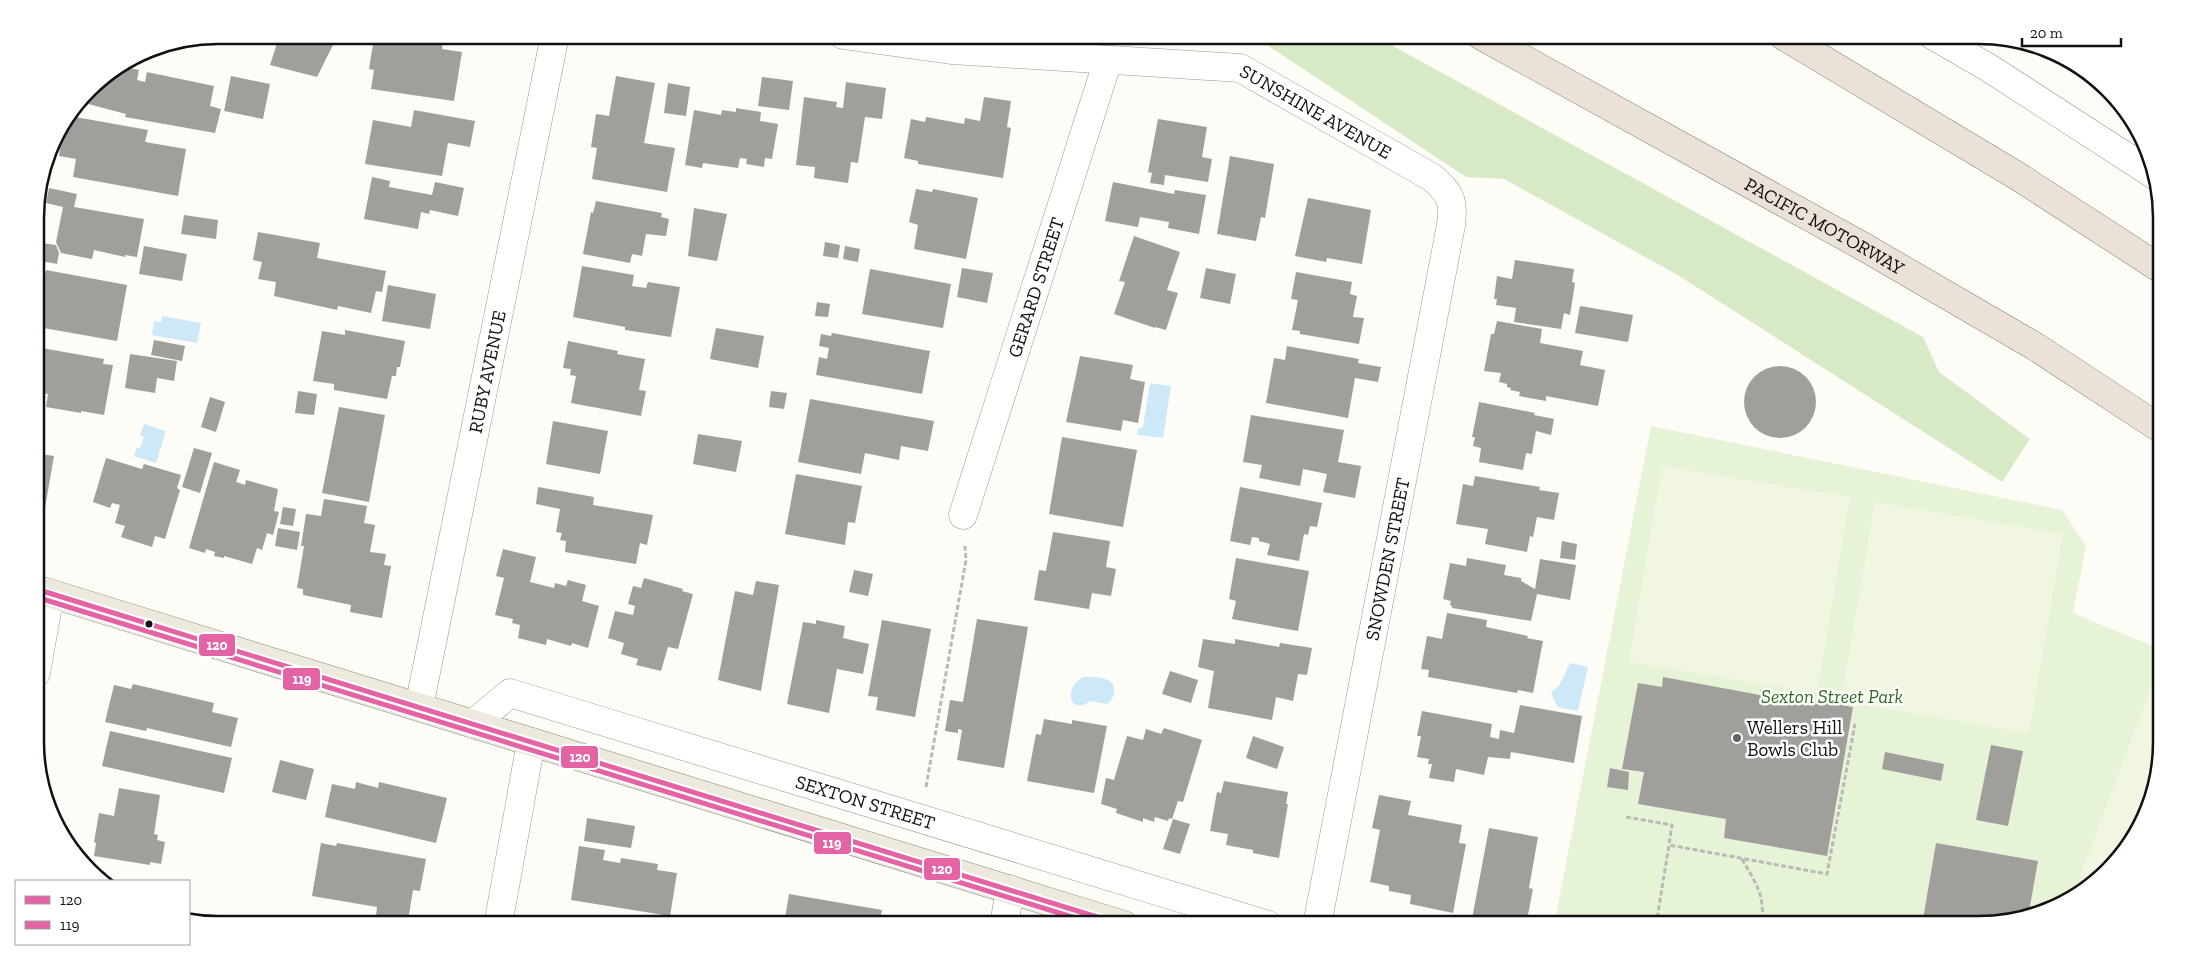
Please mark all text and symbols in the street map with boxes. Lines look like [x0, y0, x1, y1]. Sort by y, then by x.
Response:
scale bar [2022, 15, 2121, 47]
text: 20 m [2030, 24, 2063, 42]
street label: SUNSHINE AVENUE [1236, 59, 1396, 164]
street label: PACIFIC MOTORWAY [1741, 172, 1909, 280]
street label: GERARD STREET [1003, 214, 1069, 360]
street label: RUBY AVENUE [464, 309, 511, 435]
street label: SNOWDEN STREET [1360, 475, 1415, 643]
unlabelled marker [144, 619, 154, 629]
line badge: 120 [198, 633, 236, 657]
text: 120 [206, 637, 228, 654]
line badge: 119 [282, 667, 321, 691]
text: 119 [293, 671, 312, 688]
park label: Sexton Street Park [1761, 685, 1903, 708]
place label: Wellers Hill Bowls Club [1747, 716, 1842, 761]
marker: Wellers Hill Bowls Club [1731, 732, 1743, 744]
line badge: 120 [560, 745, 599, 769]
text: 120 [569, 749, 591, 766]
street label: SEXTON STREET [793, 770, 938, 835]
line badge: 119 [813, 831, 852, 855]
text: 119 [823, 835, 842, 852]
line badge: 120 [923, 857, 961, 881]
text: 120 [931, 861, 953, 878]
legend [15, 880, 190, 945]
text: 120 [60, 891, 82, 909]
text: 119 [60, 916, 80, 934]

